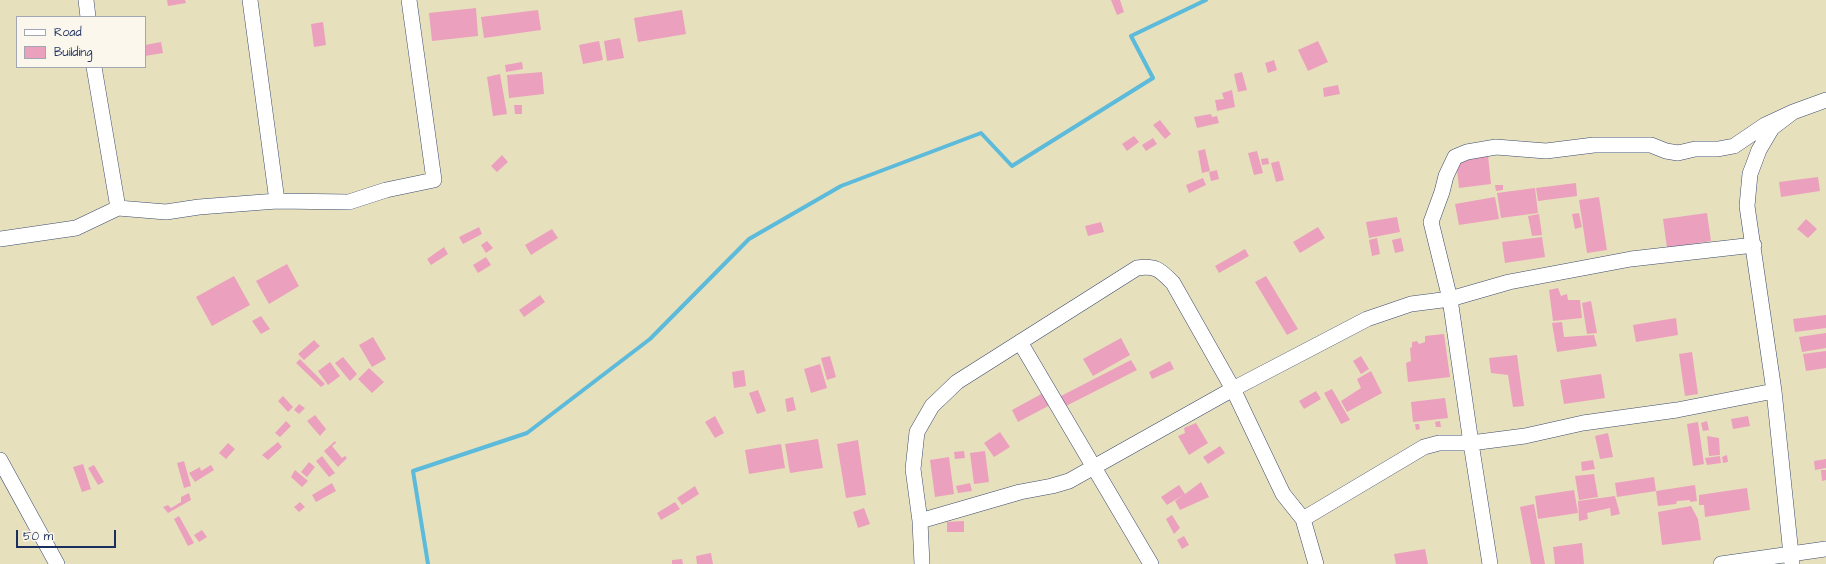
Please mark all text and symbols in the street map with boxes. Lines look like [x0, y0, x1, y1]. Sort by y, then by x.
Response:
legend [16, 16, 146, 68]
text: Road [54, 24, 82, 41]
text: Building [54, 44, 92, 61]
scale bar [18, 522, 118, 548]
text: 50 m [23, 528, 53, 545]

